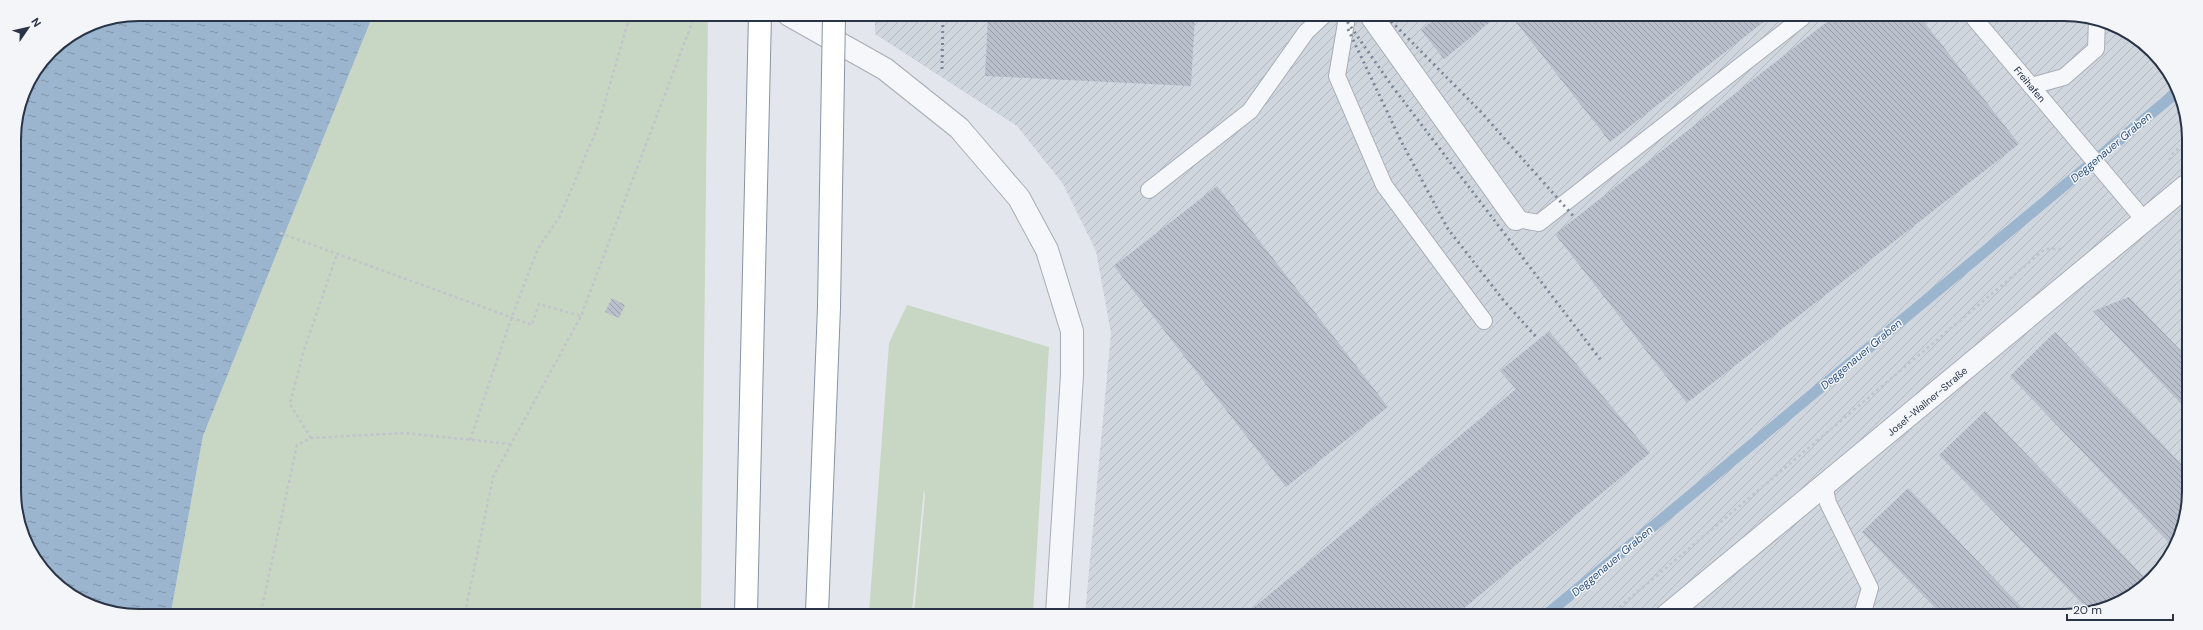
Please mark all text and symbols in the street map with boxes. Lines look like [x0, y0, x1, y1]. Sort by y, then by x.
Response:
north arrow [8, 8, 48, 48]
text: N [28, 15, 44, 30]
street label: Freihafen [2011, 64, 2049, 105]
water label: Deggenauer Graben [2067, 109, 2155, 185]
water label: Deggenauer Graben [1817, 316, 1905, 392]
street label: Josef-Wallner-Straße [1885, 364, 1970, 439]
water label: Deggenauer Graben [1568, 523, 1656, 599]
scale bar [2067, 596, 2173, 622]
text: 20 m [2073, 602, 2102, 618]

